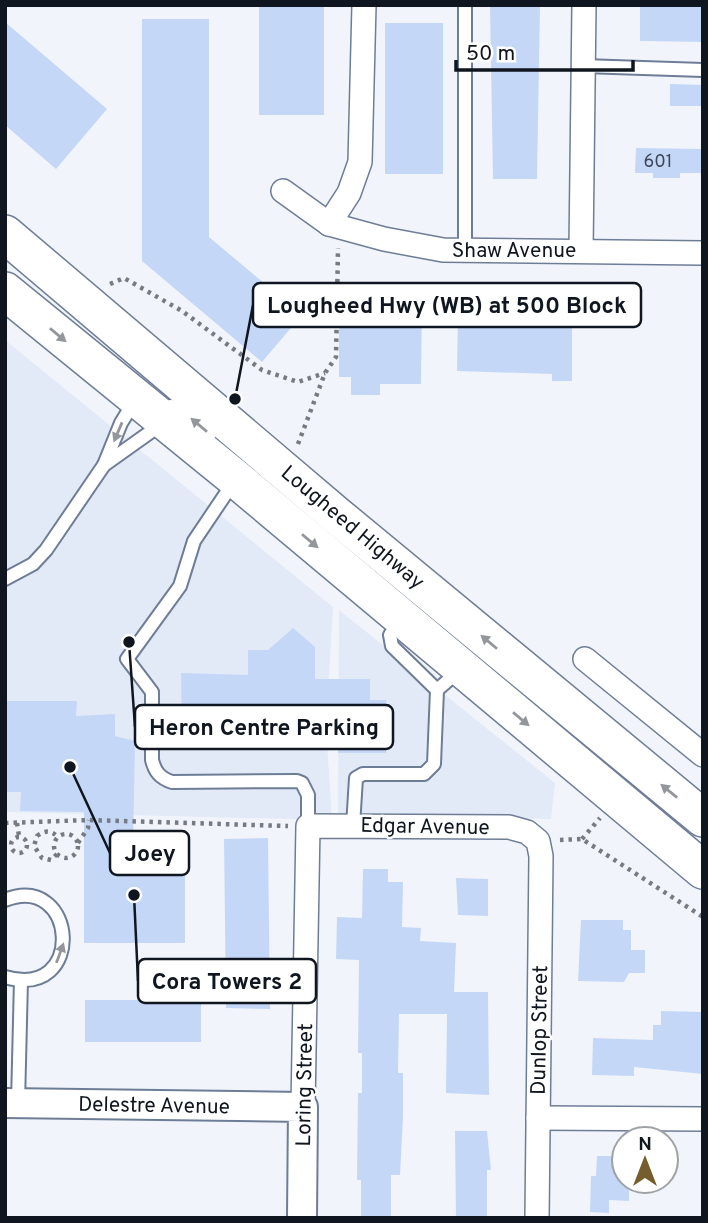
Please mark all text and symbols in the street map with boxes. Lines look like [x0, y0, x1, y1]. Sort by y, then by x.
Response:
scale bar [456, 28, 633, 72]
text: 50 m [466, 41, 515, 68]
house number: 601 [643, 151, 673, 174]
street label: Shaw Avenue [452, 238, 576, 265]
callout: Lougheed Hwy (WB) at 500 Block [253, 283, 641, 327]
text: Lougheed Hwy (WB) at 500 Block [267, 293, 627, 322]
one-way arrow [49, 327, 66, 342]
one-way arrow [190, 417, 208, 433]
one-way arrow [112, 422, 124, 442]
street label: Lougheed Highway [275, 460, 430, 596]
one-way arrow [301, 533, 318, 548]
one-way arrow [480, 634, 498, 650]
callout: Heron Centre Parking [135, 705, 393, 749]
one-way arrow [512, 711, 530, 727]
text: Heron Centre Parking [149, 715, 379, 744]
one-way arrow [661, 784, 678, 799]
street label: Edgar Avenue [360, 813, 490, 842]
callout: Joey [110, 831, 189, 875]
text: Joey [124, 841, 176, 870]
one-way arrow [55, 942, 66, 963]
callout: Cora Towers 2 [138, 959, 316, 1003]
street label: Dunlop Street [526, 965, 555, 1095]
text: Cora Towers 2 [152, 969, 302, 998]
street label: Loring Street [291, 1023, 320, 1147]
street label: Delestre Avenue [78, 1092, 230, 1121]
north arrow [610, 1125, 680, 1195]
text: N [638, 1133, 652, 1157]

